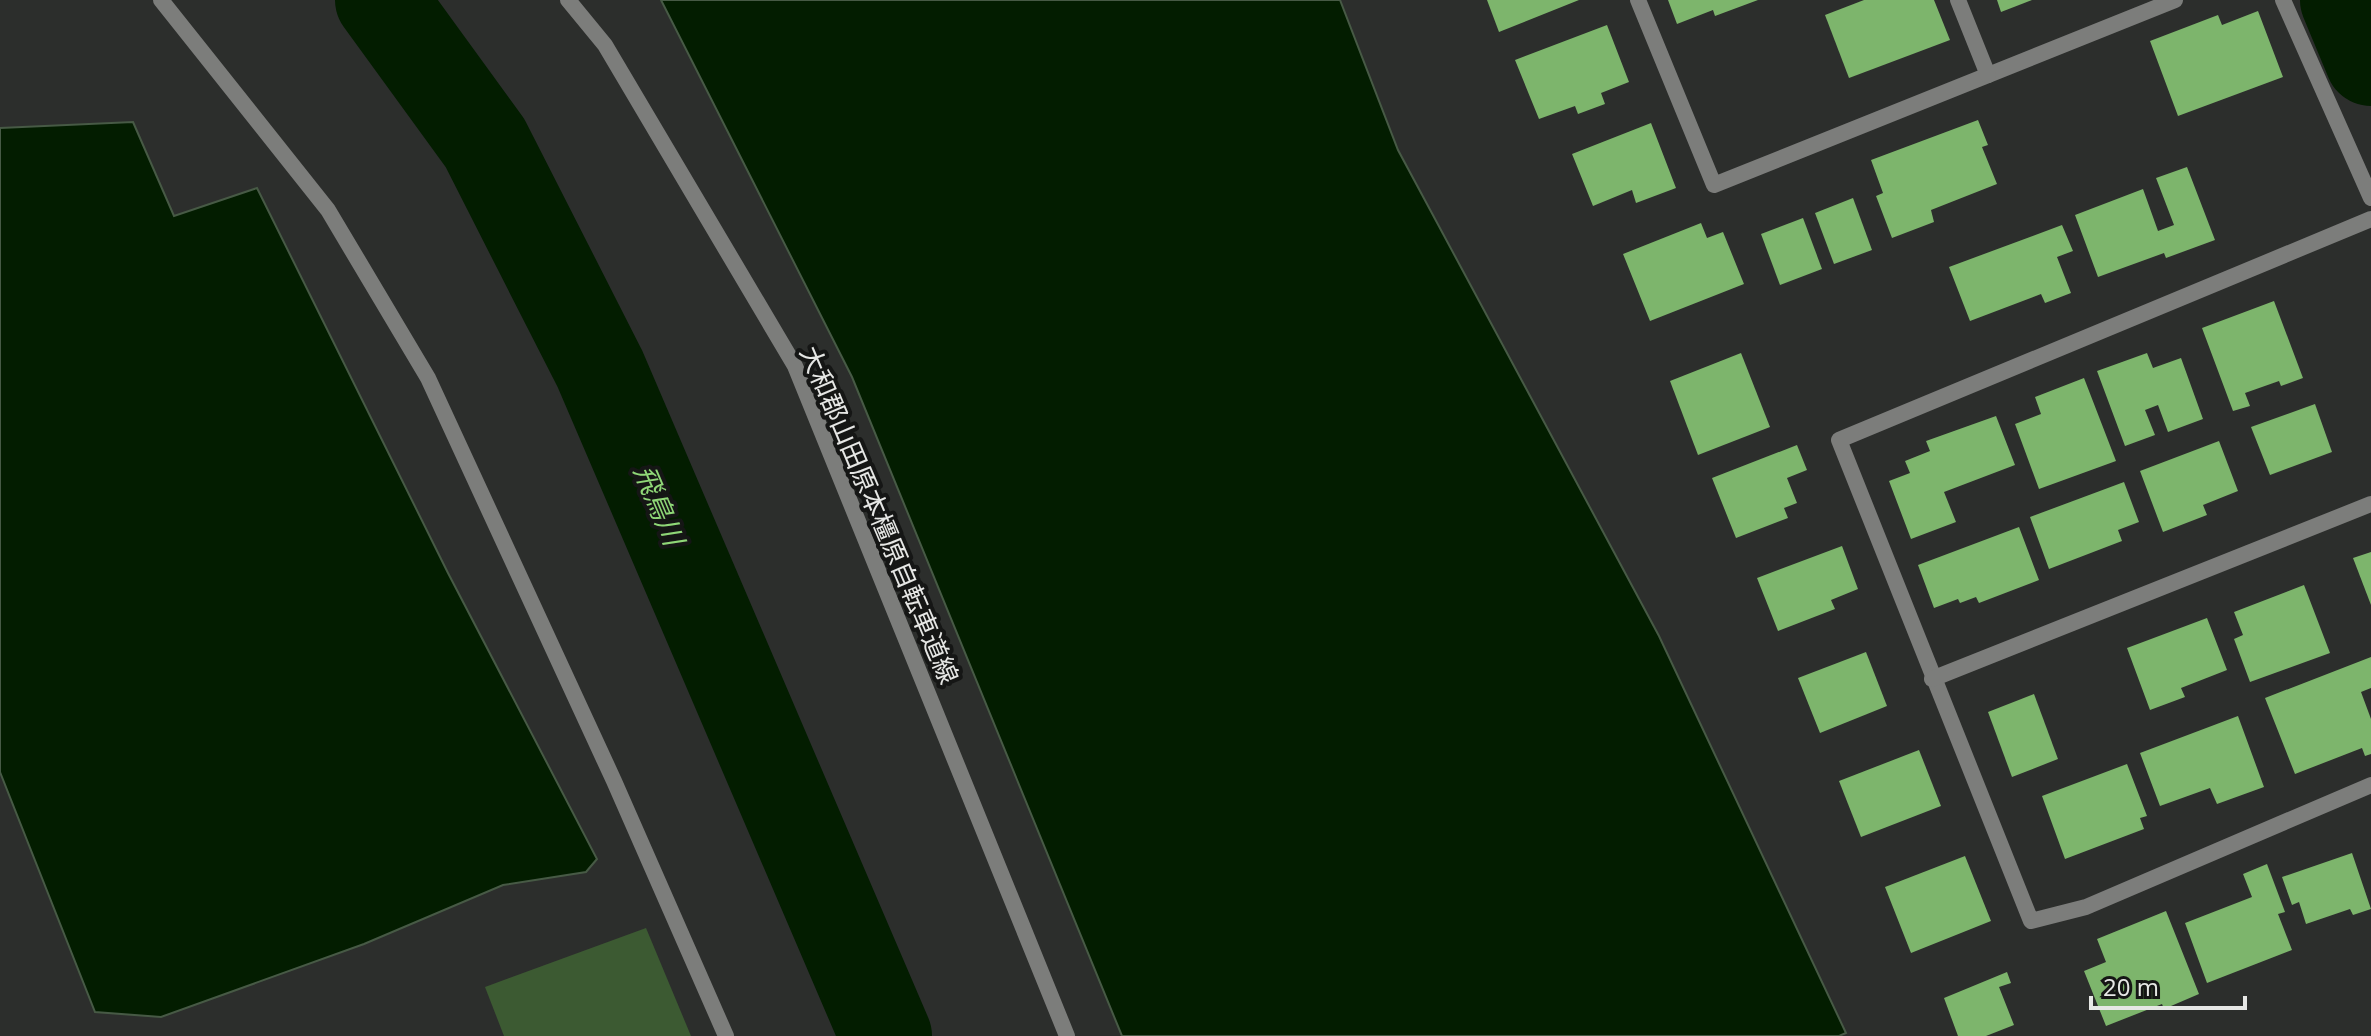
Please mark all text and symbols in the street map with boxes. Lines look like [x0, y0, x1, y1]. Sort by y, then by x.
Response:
street label: 大和郡山田原本橿原自転車道線 [792, 340, 968, 689]
water label: 飛鳥川 [626, 459, 695, 553]
scale bar [2091, 960, 2245, 1010]
text: 20 m [2103, 970, 2159, 1003]

